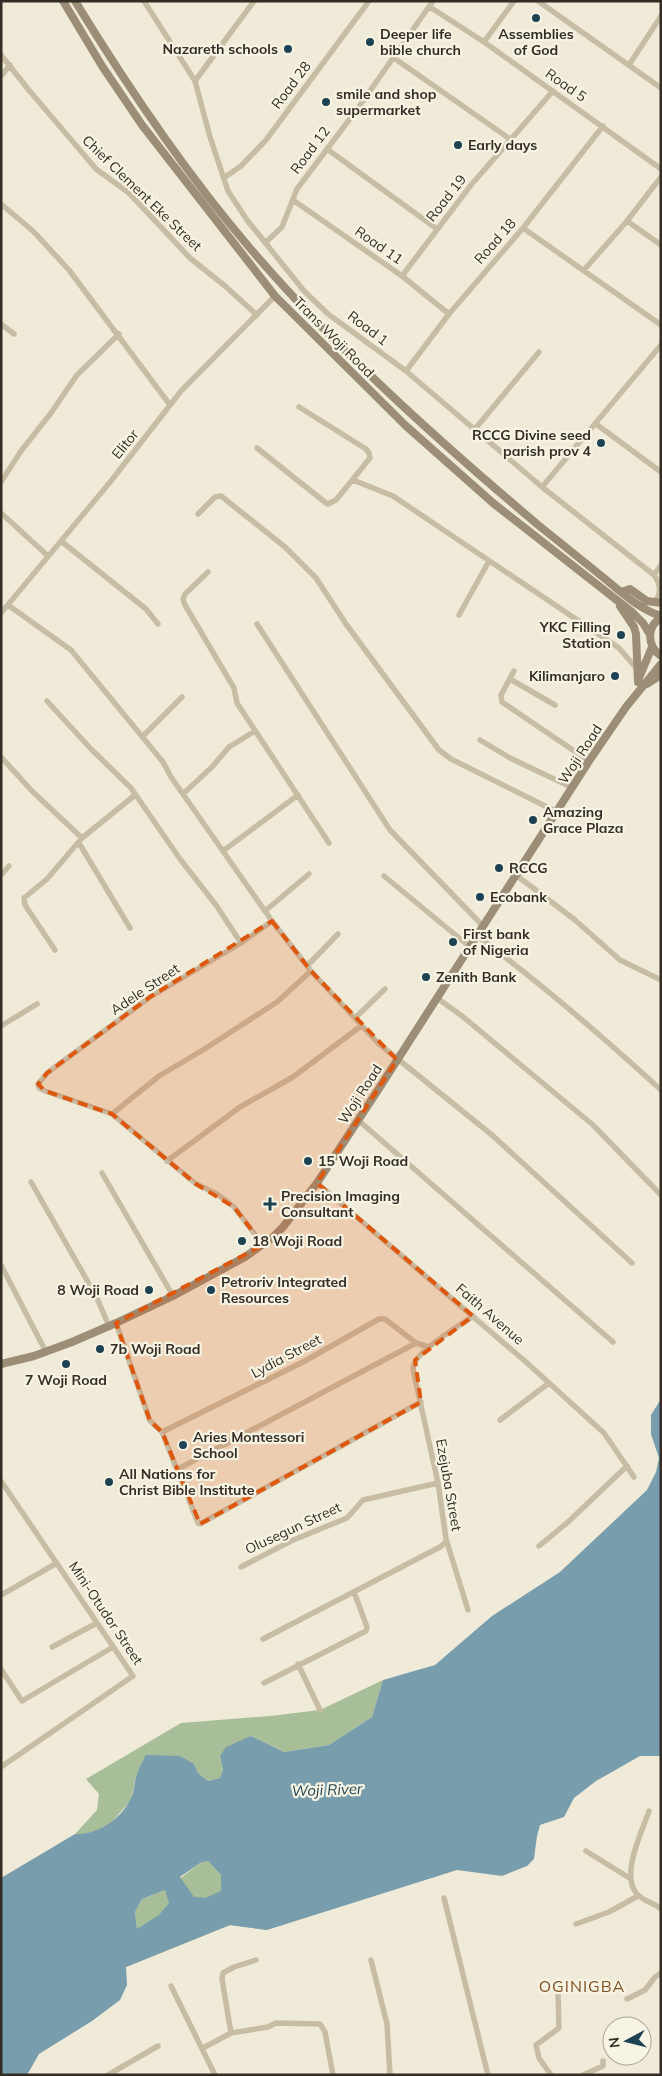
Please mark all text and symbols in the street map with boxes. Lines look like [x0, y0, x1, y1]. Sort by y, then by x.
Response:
marker: Assemblies of God [530, 12, 542, 24]
place label: Deeper life bible church [380, 25, 461, 59]
place label: Assemblies of God [498, 25, 574, 59]
marker: Deeper life bible church [364, 36, 376, 48]
place label: Nazareth schools [162, 40, 278, 58]
marker: Nazareth schools [282, 43, 294, 55]
street label: Road 28 [267, 58, 315, 112]
street label: Road 5 [542, 64, 590, 106]
place label: smile and shop supermarket [336, 85, 437, 119]
marker: smile and shop supermarket [320, 96, 332, 108]
street label: Road 12 [286, 123, 334, 177]
street label: Chief Clement Eke Street [78, 131, 206, 255]
place label: Early days [468, 136, 537, 154]
marker: Early days [452, 139, 464, 151]
street label: Road 19 [422, 171, 470, 225]
street label: Road 18 [470, 214, 520, 268]
street label: Road 11 [351, 222, 407, 268]
street label: Trans Woji Road [290, 293, 378, 381]
street label: Road 1 [344, 307, 392, 349]
street label: Elitor [108, 425, 143, 462]
place label: RCCG Divine seed parish prov 4 [472, 426, 592, 460]
marker: RCCG Divine seed parish prov 4 [595, 437, 607, 449]
place label: YKC Filling Station [539, 618, 611, 652]
marker: YKC Filling Station [615, 629, 627, 641]
place label: Kilimanjaro [529, 667, 605, 685]
marker: Kilimanjaro [609, 670, 621, 682]
street label: Woji Road [554, 721, 606, 787]
place label: Amazing Grace Plaza [543, 803, 624, 837]
marker: Amazing Grace Plaza [527, 814, 539, 826]
place label: RCCG [509, 859, 548, 877]
marker: RCCG [493, 862, 505, 874]
place label: Ecobank [490, 888, 547, 906]
marker: Ecobank [474, 891, 486, 903]
place label: First bank of Nigeria [463, 925, 530, 959]
marker: First bank of Nigeria [447, 936, 459, 948]
street label: Adele Street [107, 959, 183, 1019]
place label: Zenith Bank [436, 968, 516, 986]
marker: Zenith Bank [420, 971, 432, 983]
street label: Woji Road [334, 1061, 386, 1127]
place label: 15 Woji Road [318, 1152, 408, 1170]
marker: 15 Woji Road [302, 1155, 314, 1167]
place label: Precision Imaging Consultant [281, 1187, 400, 1221]
marker: Precision Imaging Consultant [263, 1197, 277, 1211]
place label: 18 Woji Road [252, 1232, 342, 1250]
marker: 18 Woji Road [236, 1235, 248, 1247]
place label: Petroriv Integrated Resources [221, 1273, 347, 1307]
street label: Faith Avenue [452, 1279, 528, 1349]
place label: 8 Woji Road [57, 1281, 139, 1299]
marker: 8 Woji Road [143, 1284, 155, 1296]
marker: Petroriv Integrated Resources [205, 1284, 217, 1296]
street label: Lydia Street [248, 1330, 324, 1382]
place label: 7b Woji Road [110, 1340, 200, 1358]
marker: 7b Woji Road [94, 1343, 106, 1355]
marker: 7 Woji Road [60, 1358, 72, 1370]
place label: 7 Woji Road [25, 1371, 107, 1389]
place label: Aries Montessori School [193, 1428, 304, 1462]
street label: Ezejuba Street [432, 1437, 466, 1533]
marker: Aries Montessori School [177, 1439, 189, 1451]
place label: All Nations for Christ Bible Institute [119, 1465, 255, 1499]
marker: All Nations for Christ Bible Institute [103, 1476, 115, 1488]
street label: Olusegun Street [242, 1498, 344, 1558]
street label: Mini-Otudor Street [65, 1558, 147, 1668]
water label: Woji River [291, 1779, 363, 1800]
district label: OGINIGBA [539, 1976, 625, 1996]
north arrow [602, 2016, 652, 2066]
text: N [605, 2036, 624, 2049]

